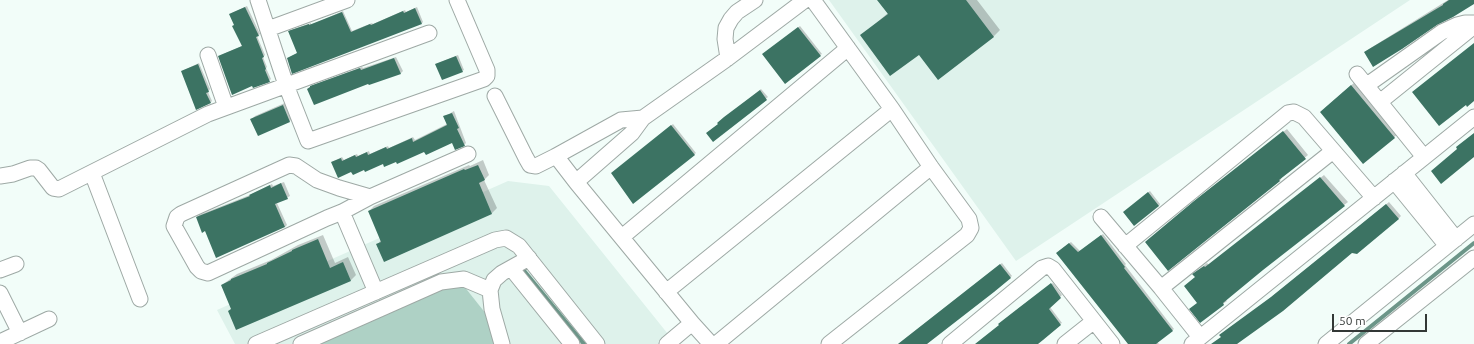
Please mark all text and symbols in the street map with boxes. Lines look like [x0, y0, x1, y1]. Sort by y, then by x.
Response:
scale bar [1334, 306, 1429, 332]
text: 50 m [1339, 314, 1366, 327]

